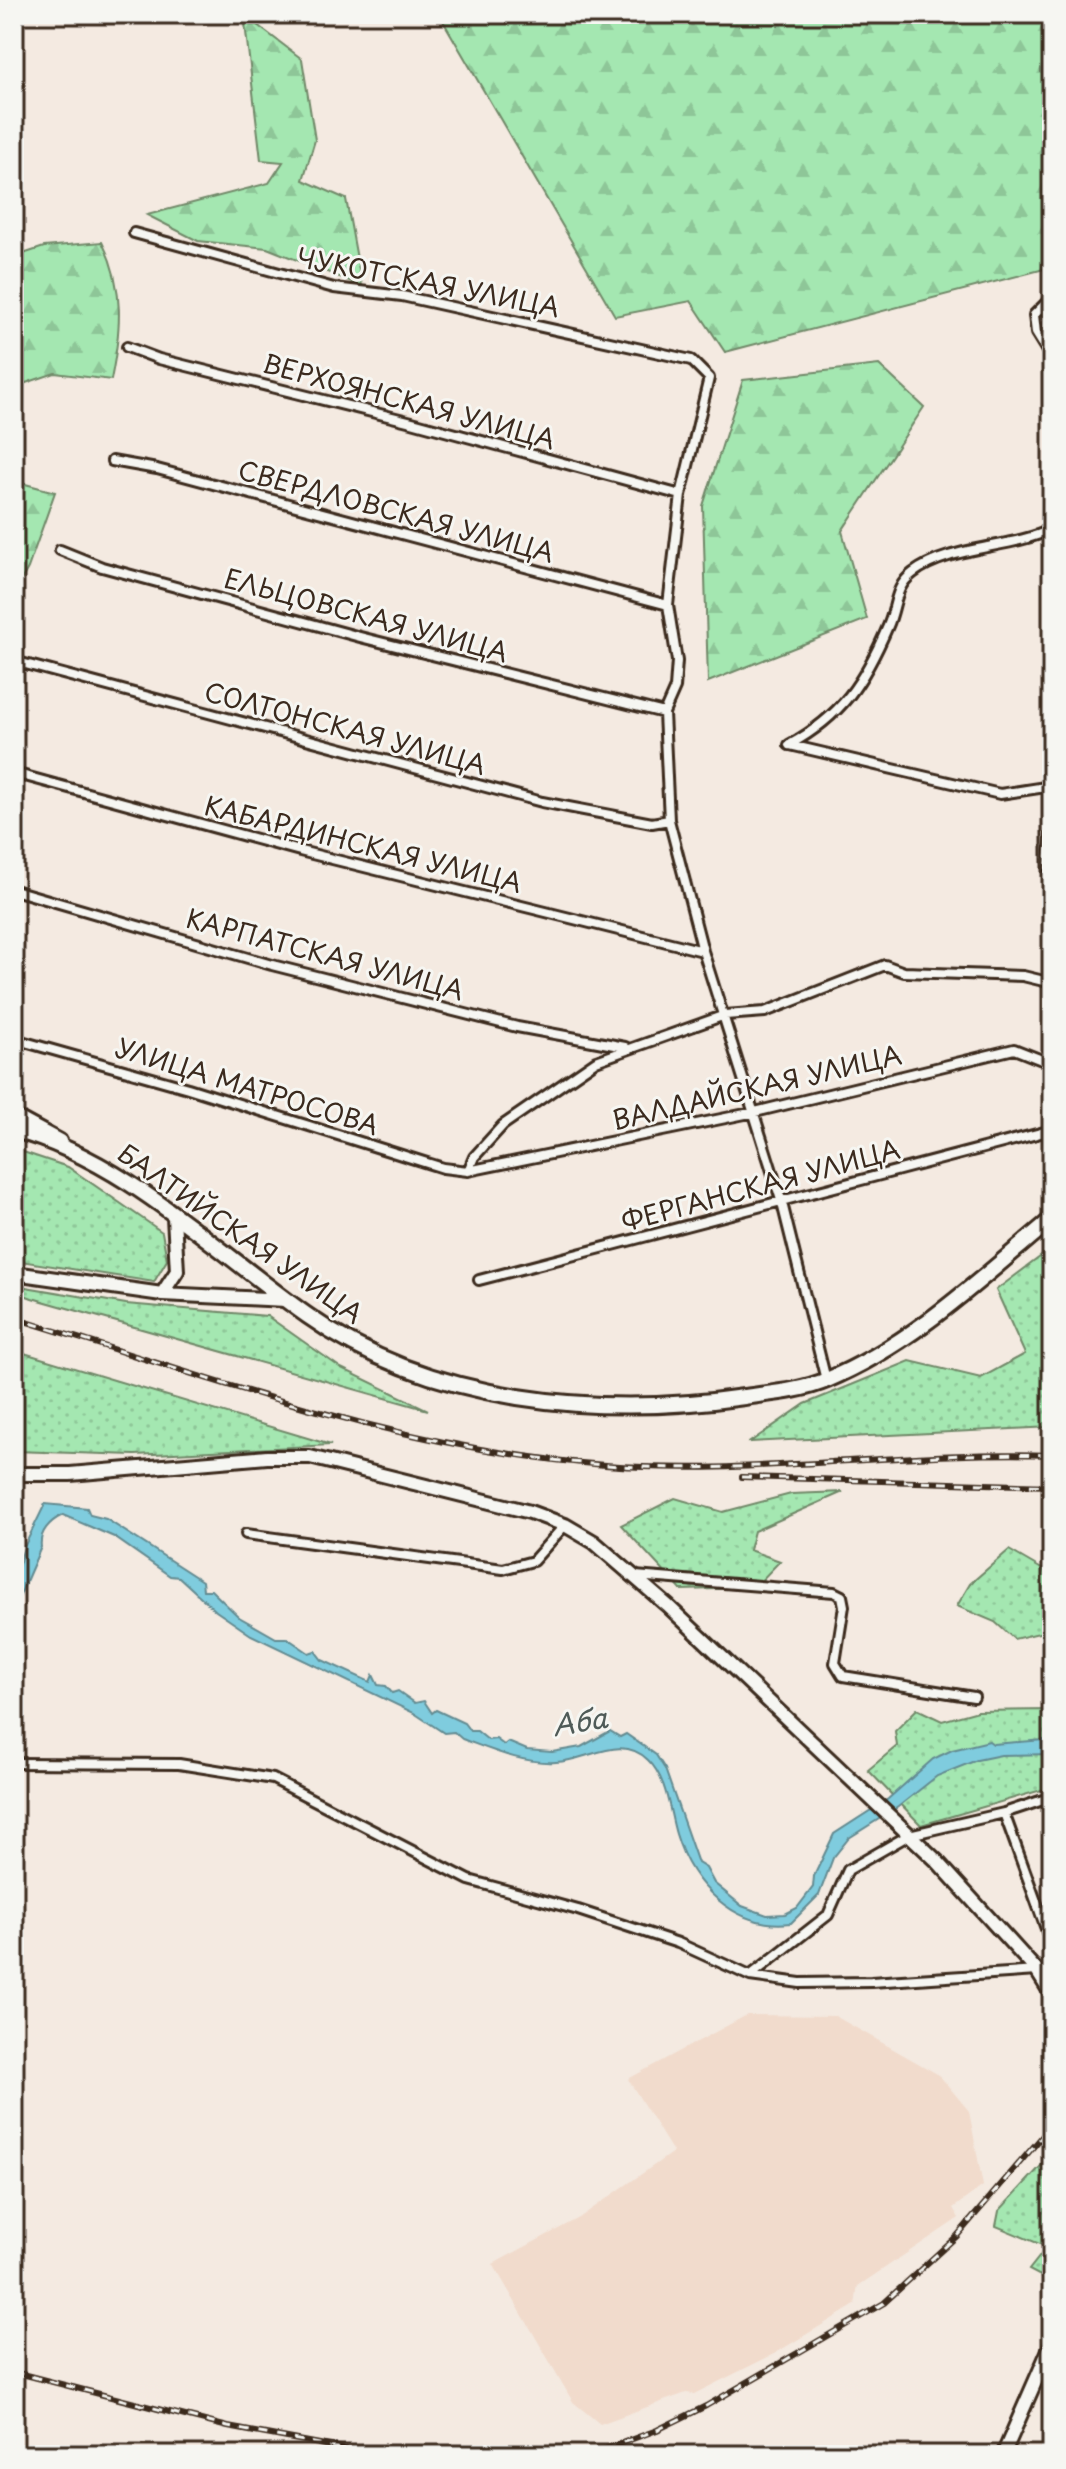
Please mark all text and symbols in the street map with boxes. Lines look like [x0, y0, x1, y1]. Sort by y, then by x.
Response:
street label: ЧУКОТСКАЯ УЛИЦА [293, 237, 563, 326]
street label: ВЕРХОЯНСКАЯ УЛИЦА [259, 343, 560, 458]
street label: СВЕРДЛОВСКАЯ УЛИЦА [234, 450, 559, 572]
street label: ЕЛЬЦОВСКАЯ УЛИЦА [220, 558, 513, 671]
street label: СОЛТОНСКАЯ УЛИЦА [200, 671, 491, 784]
street label: КАБАРДИНСКАЯ УЛИЦА [200, 785, 526, 902]
street label: КАРПАТСКАЯ УЛИЦА [182, 898, 469, 1009]
street label: УЛИЦА МАТРОСОВА [111, 1027, 384, 1144]
street label: ВАЛДАЙСКАЯ УЛИЦА [608, 1034, 905, 1139]
street label: ФЕРГАНСКАЯ УЛИЦА [617, 1129, 904, 1240]
street label: БАЛТИЙСКАЯ УЛИЦА [110, 1133, 372, 1332]
water label: Аба [549, 1695, 611, 1746]

